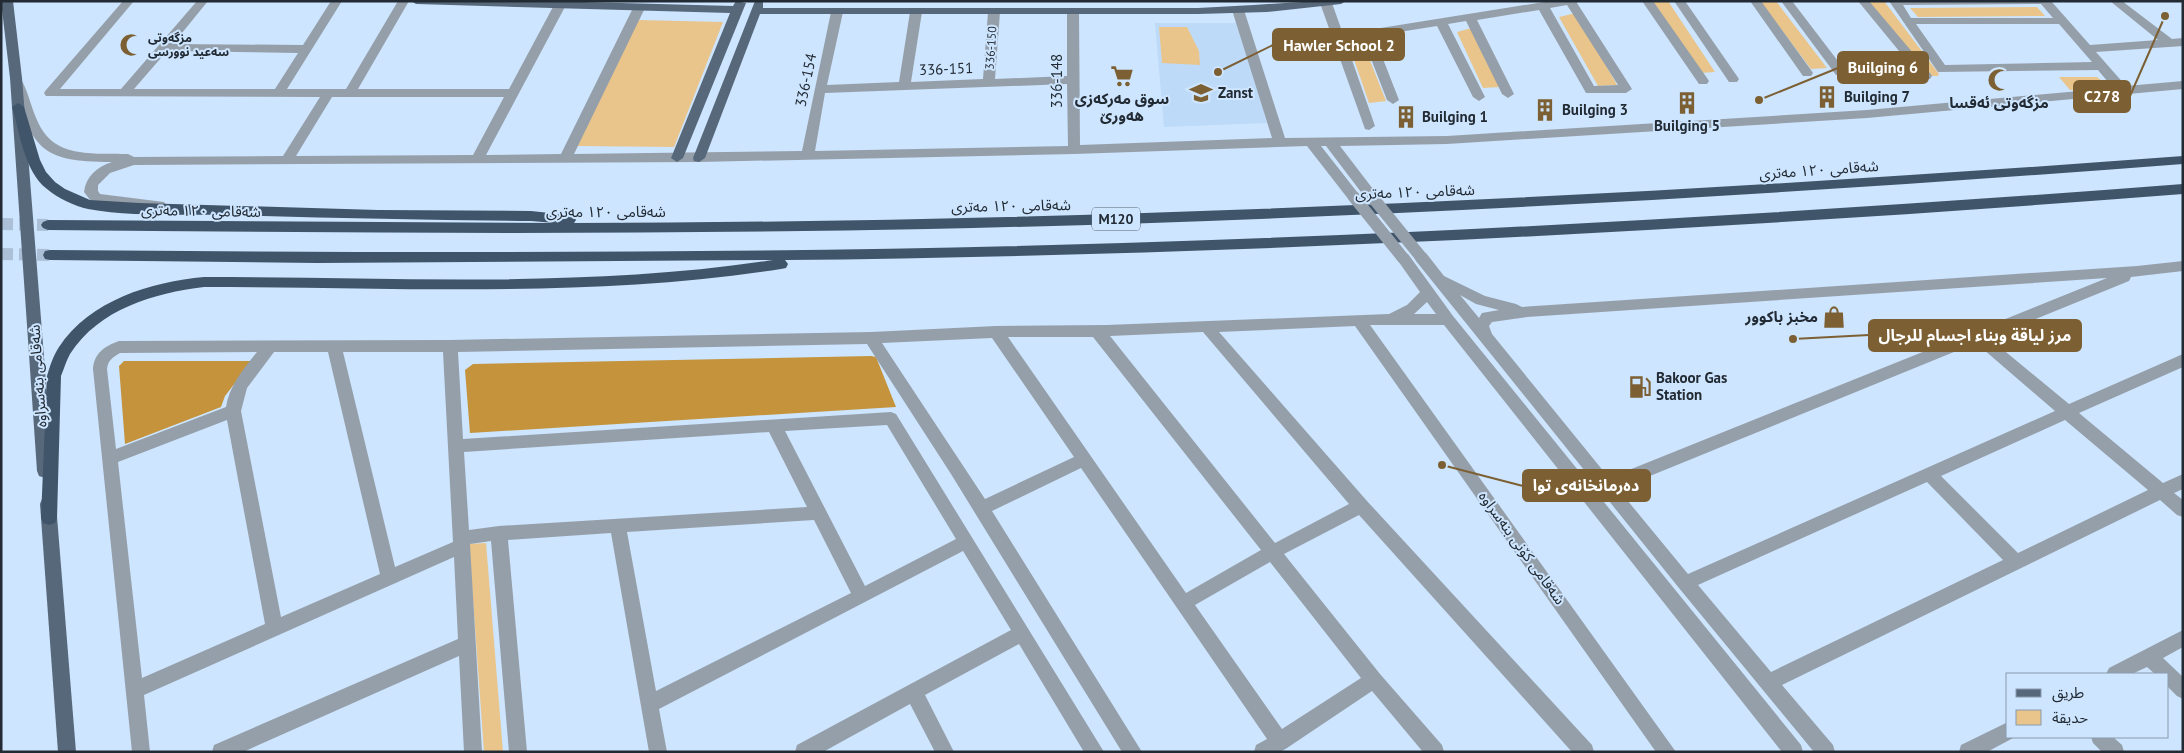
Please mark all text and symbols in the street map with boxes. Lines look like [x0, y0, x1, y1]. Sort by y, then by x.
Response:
street label: 336-150 [982, 25, 1000, 70]
callout: Hawler School 2 [1273, 29, 1404, 60]
place label: مزگەوتی سەعید نوورسی [148, 30, 229, 59]
mosque icon: مزگەوتی سەعید نوورسی [118, 32, 144, 58]
text: Hawler School 2 [1283, 35, 1395, 55]
street label: 336-154 [791, 51, 820, 109]
callout: Builging 6 [1838, 52, 1928, 83]
street label: 336-148 [1047, 54, 1066, 108]
text: Builging 6 [1848, 57, 1918, 77]
street label: 336-151 [918, 58, 974, 79]
supermarket icon: سوق مەرکەزی هەورێ [1109, 63, 1135, 89]
mosque icon: مزگەوتی ئەقسا [1986, 67, 2012, 93]
school or university icon: Zanst [1188, 80, 1214, 106]
callout: C278 [2074, 81, 2130, 112]
place label: Zanst [1218, 83, 1254, 102]
building icon: Builging 7 [1814, 84, 1840, 110]
text: C278 [2084, 86, 2120, 106]
place label: Builging 7 [1844, 87, 1910, 106]
place label: سوق مەرکەزی هەورێ [1075, 89, 1169, 125]
building icon: Builging 5 [1674, 90, 1700, 116]
place label: مزگەوتی ئەقسا [1949, 93, 2049, 112]
building icon: Builging 3 [1532, 97, 1558, 123]
place label: Builging 3 [1562, 100, 1628, 119]
building icon: Builging 1 [1393, 104, 1419, 130]
place label: Builging 1 [1422, 107, 1488, 126]
place label: Builging 5 [1654, 116, 1720, 135]
street label: شەقامی ١٢٠ مەتری [1759, 156, 1880, 183]
street label: شەقامی ١٢٠ مەتری [1355, 180, 1475, 203]
street label: شەقامی ١٢٠ مەتری [951, 195, 1071, 216]
street label: شەقامی ١٢٠ مەتری [141, 200, 261, 221]
street label: شەقامی ١٢٠ مەتری [546, 202, 666, 221]
road number: M120 [1092, 208, 1140, 230]
shop icon: مخبز باكوور [1821, 304, 1847, 330]
place label: مخبز باكوور [1744, 307, 1818, 326]
callout: مرز لياقة وبناء اجسام للرجال [1869, 320, 2081, 351]
street label: شەقامی بنەسراوە [24, 324, 51, 428]
text: مرز لياقة وبناء اجسام للرجال [1879, 325, 2071, 347]
place label: Bakoor Gas Station [1656, 368, 1727, 404]
fuel station icon: Bakoor Gas Station [1627, 374, 1653, 400]
callout: دەرمانخانەی توا [1523, 470, 1650, 501]
text: دەرمانخانەی توا [1533, 475, 1639, 495]
street label: شەقامی کۆنی بنەسراوە [1475, 487, 1570, 608]
legend [2006, 673, 2169, 738]
text: طريق [2052, 683, 2084, 703]
text: حديقة [2052, 708, 2088, 727]

